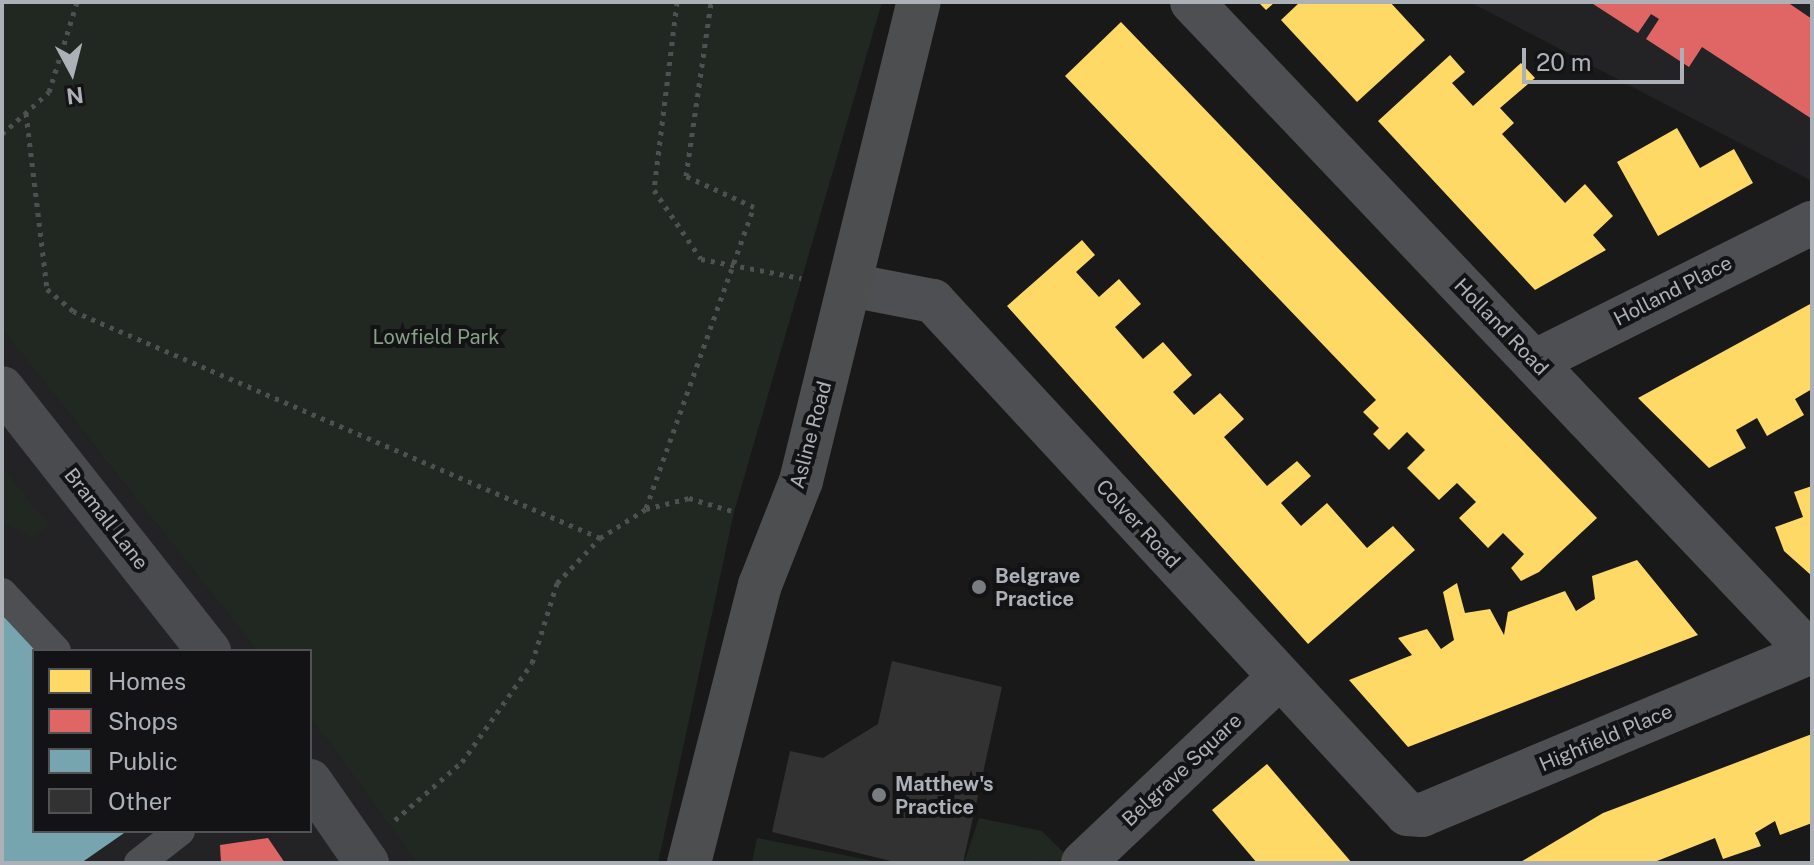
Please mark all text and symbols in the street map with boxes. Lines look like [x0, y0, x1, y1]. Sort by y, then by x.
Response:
north arrow [32, 32, 112, 112]
scale bar [1526, 32, 1688, 82]
text: 20 m [1536, 48, 1592, 76]
text: N [65, 82, 85, 110]
street label: Holland Place [1610, 251, 1736, 331]
street label: Holland Road [1449, 274, 1553, 380]
park label: Lowfield Park [372, 325, 500, 349]
street label: Asline Road [785, 379, 837, 491]
street label: Bramall Lane [59, 464, 153, 574]
street label: Colver Road [1091, 475, 1185, 573]
place label: Belgrave Practice [995, 564, 1080, 611]
marker: Belgrave Practice [970, 578, 988, 596]
legend [32, 649, 312, 833]
text: Homes [108, 667, 186, 695]
street label: Highfield Place [1536, 699, 1676, 777]
text: Shops [108, 707, 178, 735]
street label: Belgrave Square [1117, 708, 1247, 832]
text: Public [108, 747, 178, 775]
place label: Matthew's Practice [895, 772, 994, 819]
marker: Matthew's Practice [870, 786, 888, 804]
text: Other [108, 787, 172, 815]

